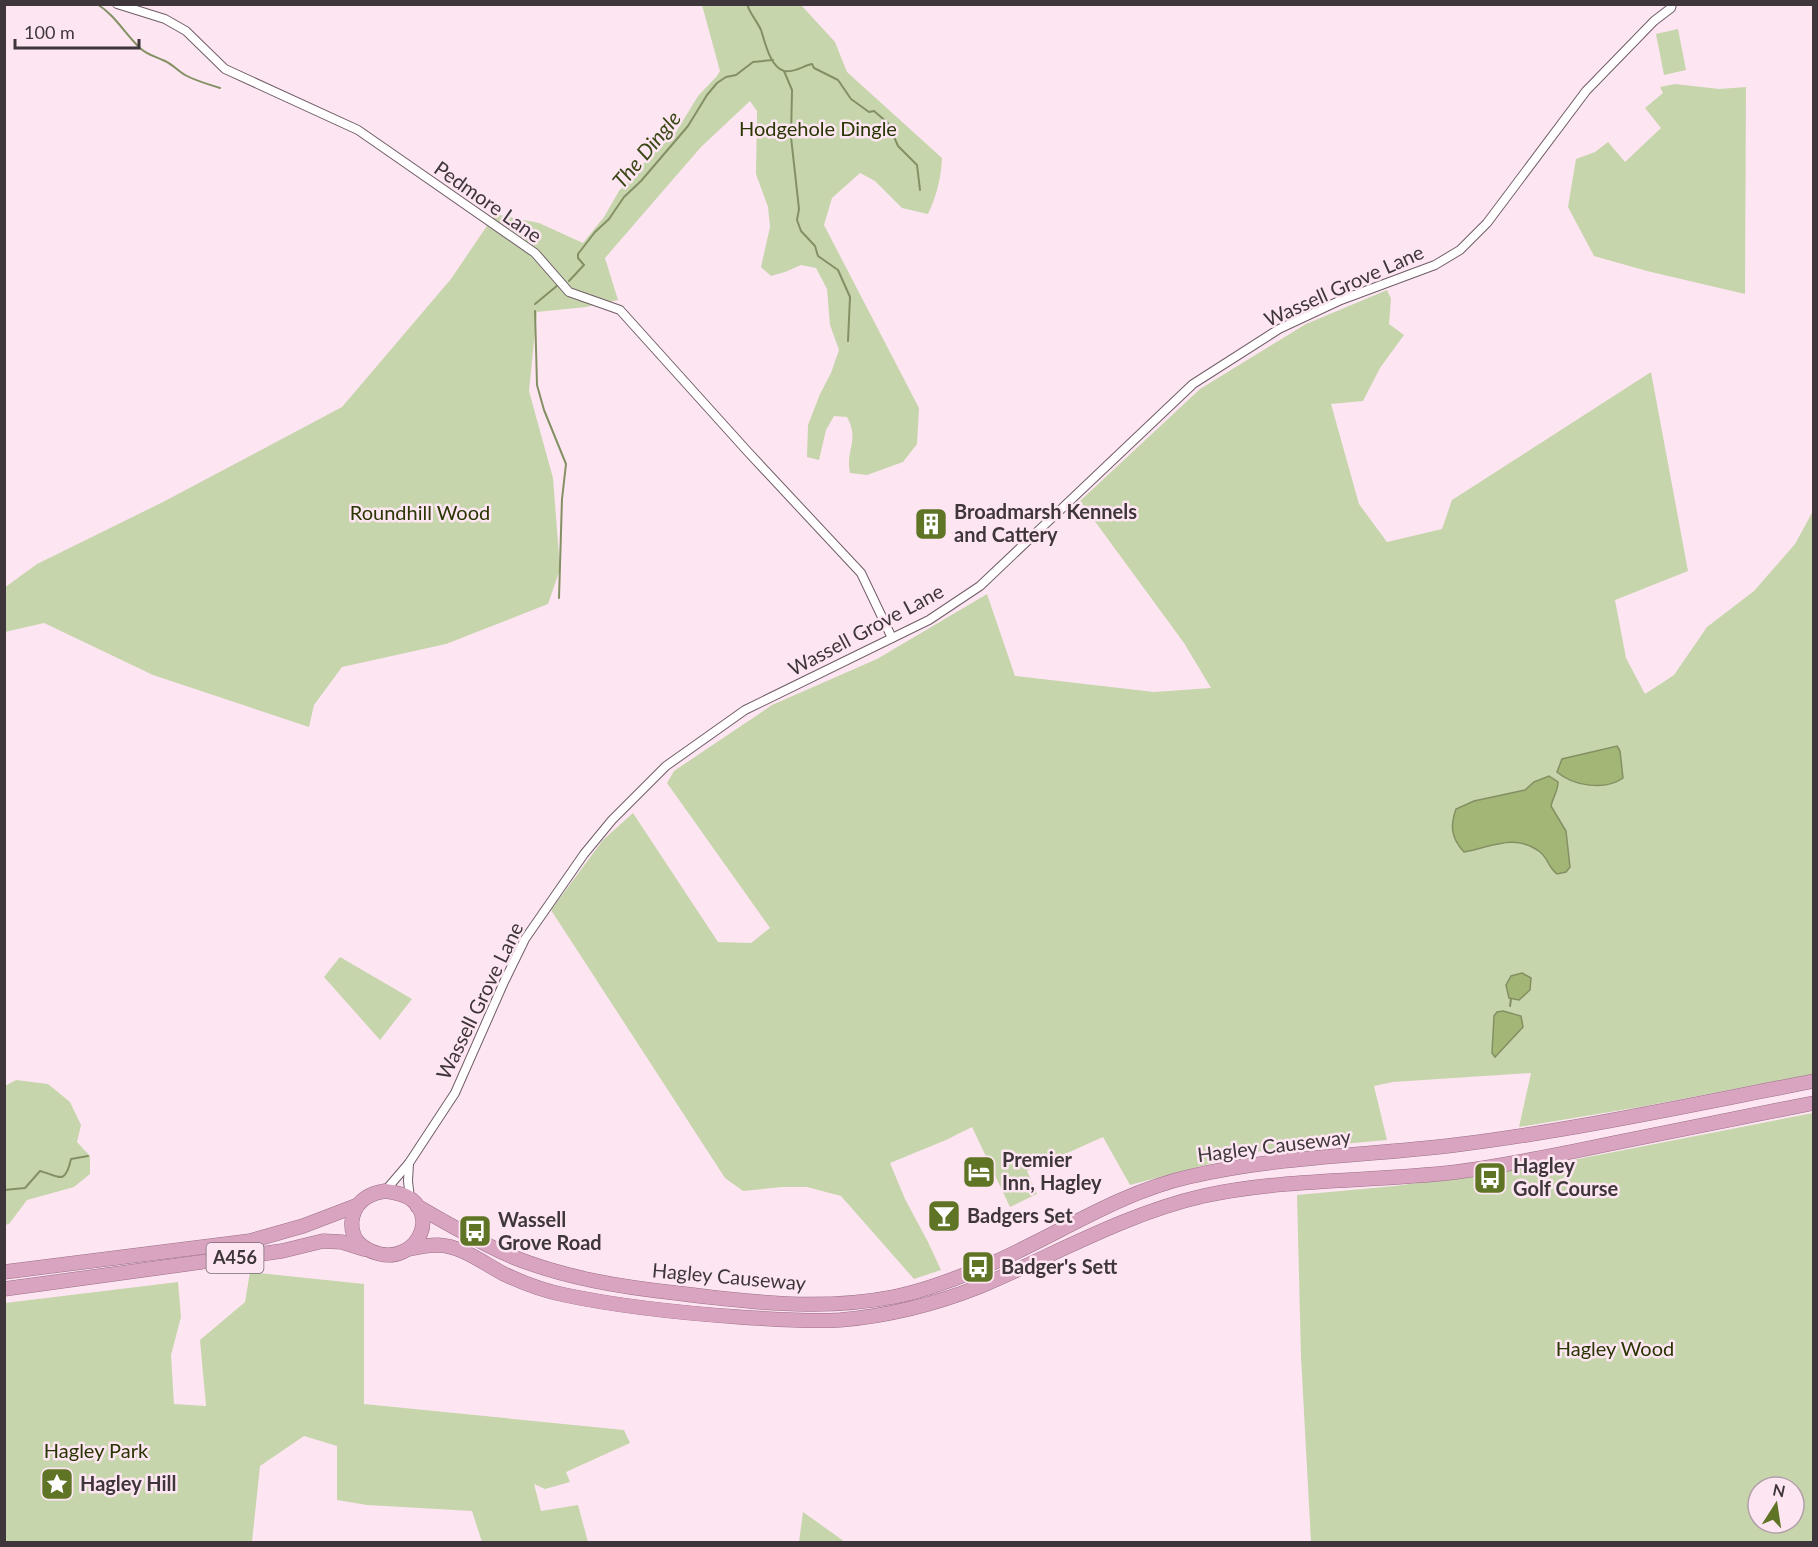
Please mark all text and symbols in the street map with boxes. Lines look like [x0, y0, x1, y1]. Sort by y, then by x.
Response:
scale bar [15, 12, 140, 50]
text: 100 m [24, 21, 75, 43]
water label: The Dingle [606, 105, 685, 193]
park label: Hodgehole Dingle [739, 116, 897, 140]
street label: Pedmore Lane [430, 155, 547, 247]
street label: Wassell Grove Lane [1260, 239, 1427, 331]
place label: Broadmarsh Kennels and Cattery [954, 499, 1137, 546]
park label: Roundhill Wood [350, 500, 490, 524]
building icon: Broadmarsh Kennels and Cattery [913, 506, 949, 542]
street label: Wassell Grove Lane [784, 578, 947, 680]
street label: Wassell Grove Lane [431, 918, 528, 1083]
street label: Hagley Causeway [1196, 1124, 1353, 1166]
place label: Premier Inn, Hagley [1002, 1147, 1102, 1194]
place label: Hagley Golf Course [1513, 1153, 1619, 1200]
hotel icon: Premier Inn, Hagley [961, 1154, 997, 1190]
bus stop icon: Hagley Golf Course [1472, 1160, 1508, 1196]
bar icon: Badgers Set [926, 1198, 962, 1234]
place label: Badgers Set [967, 1203, 1073, 1227]
place label: Wassell Grove Road [498, 1207, 602, 1254]
bus stop icon: Wassell Grove Road [457, 1213, 493, 1249]
road number: A456 [206, 1243, 264, 1273]
bus stop icon: Badger's Sett [960, 1249, 996, 1285]
place label: Badger's Sett [1001, 1254, 1117, 1278]
street label: Hagley Causeway [651, 1257, 808, 1295]
park label: Hagley Wood [1556, 1336, 1674, 1360]
park label: Hagley Park [44, 1438, 149, 1462]
place icon: Hagley Hill [39, 1466, 75, 1502]
place label: Hagley Hill [80, 1471, 176, 1495]
north arrow [1746, 1475, 1806, 1535]
text: N [1771, 1479, 1787, 1500]

